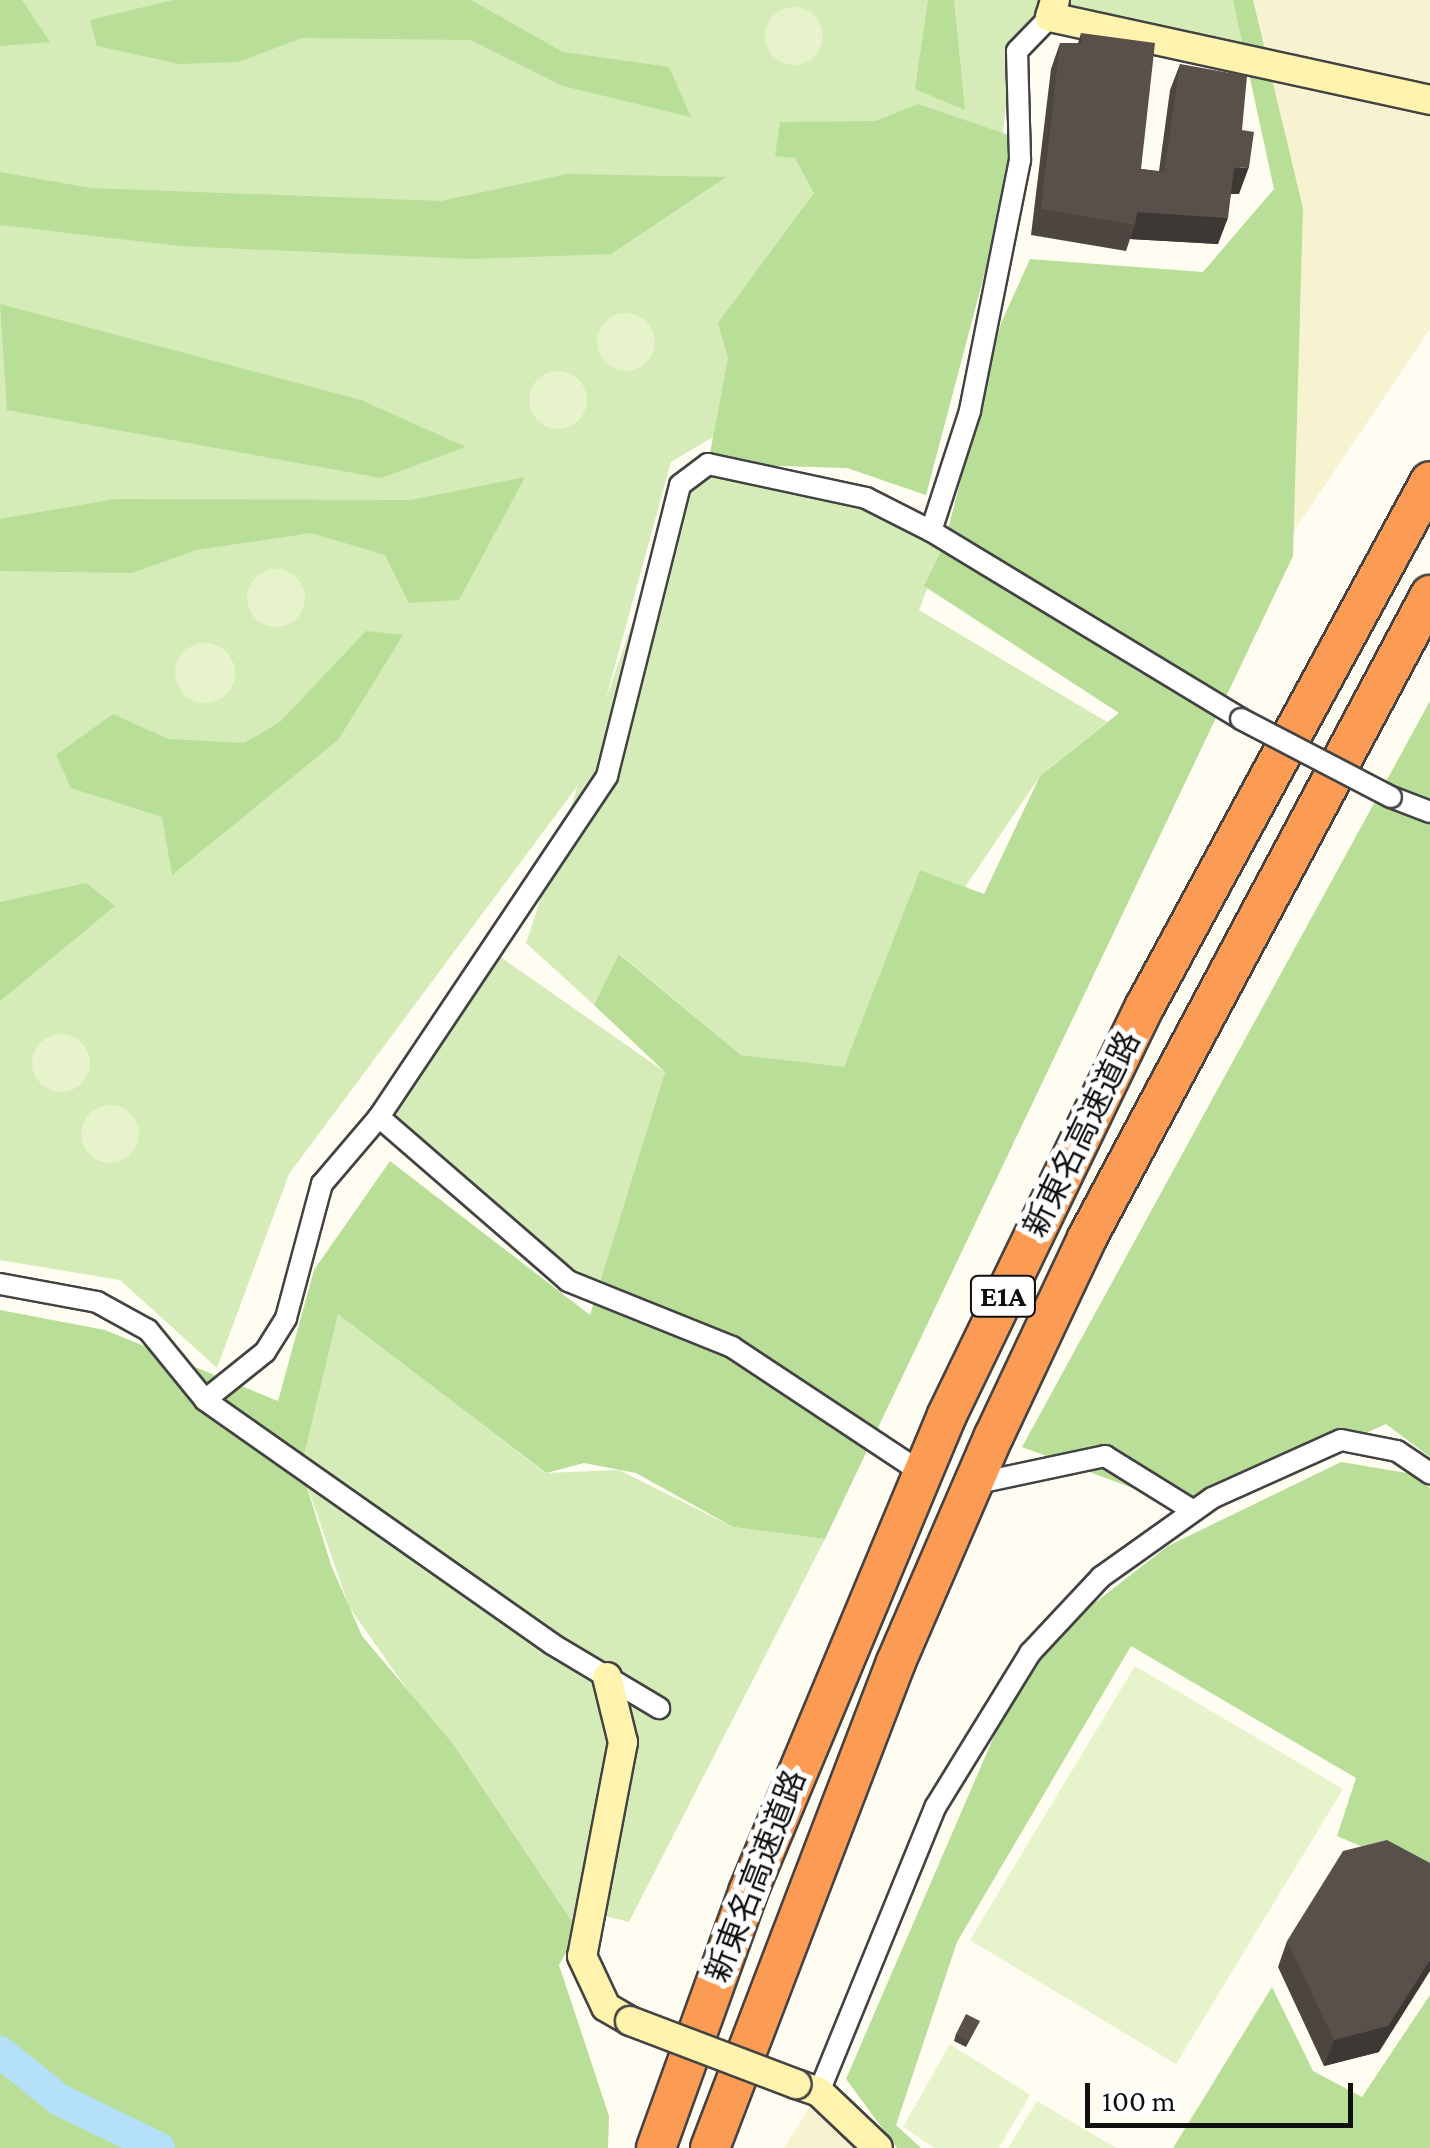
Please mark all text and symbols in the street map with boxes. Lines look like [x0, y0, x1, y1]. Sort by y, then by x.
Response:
street label: 新東名高速道路 [1016, 1025, 1148, 1243]
road number: E1A [968, 1271, 1038, 1321]
street label: 新東名高速道路 [698, 1765, 814, 1987]
scale bar [1090, 2063, 1358, 2125]
text: 100 m [1102, 2084, 1176, 2117]

